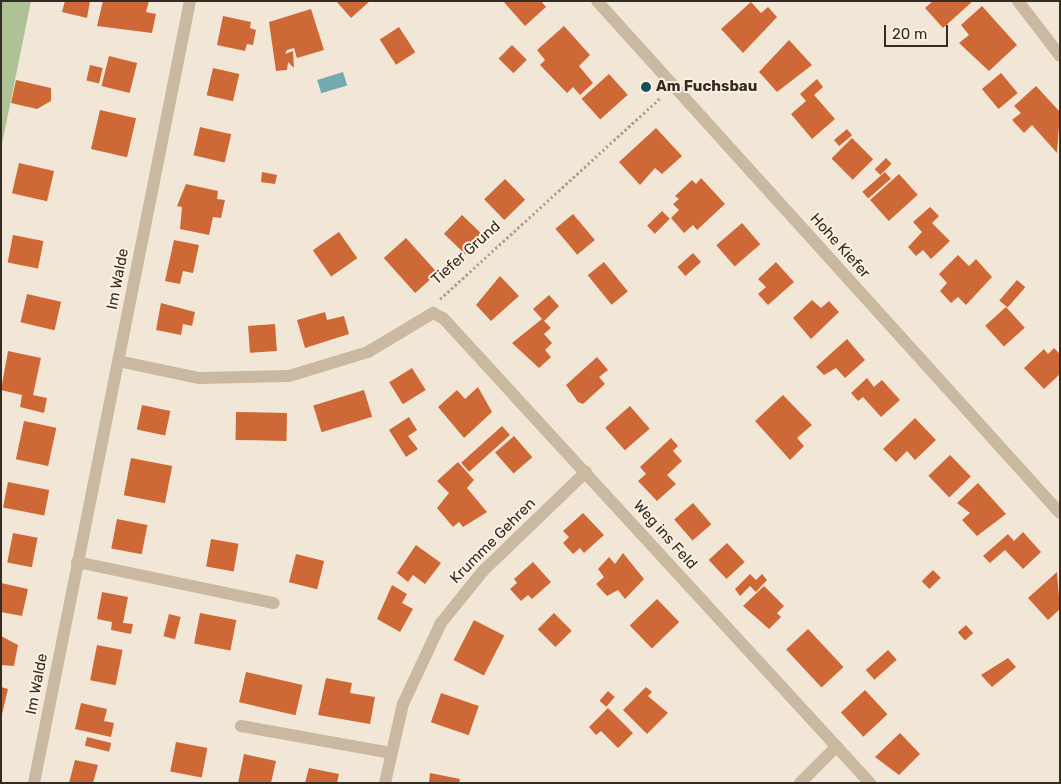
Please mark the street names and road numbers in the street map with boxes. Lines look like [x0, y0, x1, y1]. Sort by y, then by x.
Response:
street label: Hohe Kiefer [806, 210, 874, 282]
street label: Tiefer Grund [428, 217, 504, 289]
street label: Im Walde [103, 247, 133, 311]
street label: Krumme Gehren [447, 495, 539, 587]
street label: Weg ins Feld [629, 497, 701, 573]
street label: Im Walde [22, 652, 52, 716]

